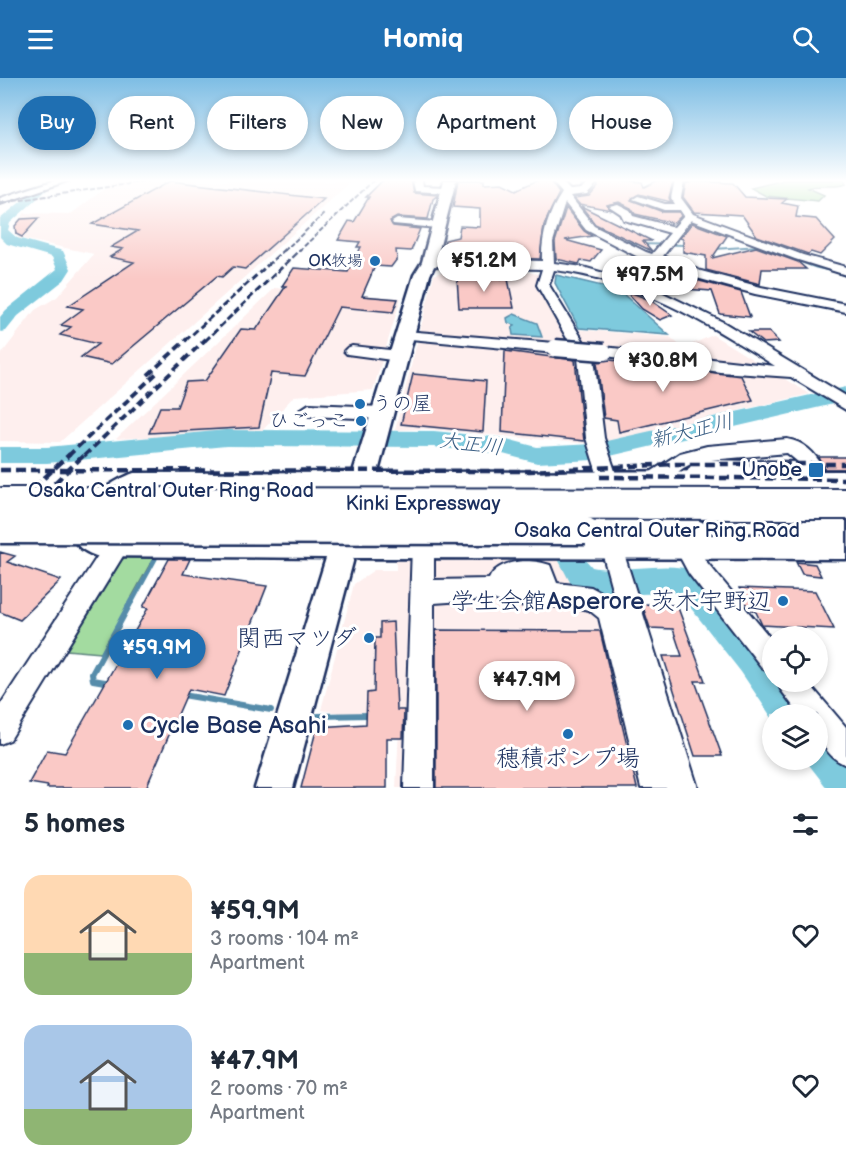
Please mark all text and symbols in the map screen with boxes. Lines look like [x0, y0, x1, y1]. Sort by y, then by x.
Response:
icon: menu [24, 23, 57, 56]
text: Homiq [383, 23, 463, 55]
icon: search [789, 23, 822, 56]
chip: Buy [18, 96, 96, 150]
chip: Rent [108, 96, 195, 150]
chip: Filters [207, 96, 308, 150]
chip: New [320, 96, 404, 150]
chip: Apartment [416, 96, 557, 150]
chip: House [569, 96, 673, 150]
pin: ¥51.2M [435, 242, 533, 293]
text: ¥51.2M [451, 249, 517, 273]
place label: OK牧場 [308, 252, 363, 271]
marker: OK牧場 [368, 254, 382, 268]
pin: ¥97.5M [601, 256, 699, 307]
text: ¥97.5M [616, 263, 684, 287]
pin: ¥30.8M [614, 342, 712, 393]
text: ¥30.8M [628, 349, 698, 373]
place label: うの屋 [372, 392, 432, 416]
marker: うの屋 [353, 397, 367, 411]
place label: ひごっこ [269, 409, 349, 433]
water label: 新大正川 [648, 409, 736, 453]
marker: ひごっこ [354, 414, 368, 428]
water label: 大正川 [438, 428, 504, 460]
place label: Unobe [742, 458, 802, 482]
marker: Unobe [807, 461, 825, 479]
street label: Osaka Central Outer Ring Road [28, 479, 314, 503]
street label: Kinki Expressway [346, 492, 500, 516]
street label: Osaka Central Outer Ring Road [514, 519, 800, 543]
place label: 学生会館Asperore 茨木宇野辺 [450, 587, 771, 616]
marker: 学生会館Asperore 茨木宇野辺 [776, 594, 790, 608]
place label: 関西マツダ [237, 624, 357, 653]
map controls [762, 626, 828, 770]
button: locate [762, 626, 828, 692]
pin: ¥59.9M [108, 629, 206, 680]
marker: 関西マツダ [362, 631, 376, 645]
text: ¥59.9M [123, 636, 191, 660]
pin: ¥47.9M [478, 661, 576, 712]
text: ¥47.9M [493, 668, 561, 692]
button: layers [762, 704, 828, 770]
place label: Cycle Base Asahi [140, 711, 327, 740]
marker: Cycle Base Asahi [121, 718, 135, 732]
marker: 穂積ポンプ場 [561, 727, 575, 741]
place label: 穂積ポンプ場 [496, 744, 640, 773]
icon: filters [789, 808, 822, 841]
text: 5 homes [24, 809, 125, 840]
text: ¥59.9M [210, 896, 300, 927]
icon: home [72, 899, 144, 971]
icon: heart [789, 919, 822, 952]
text: 3 rooms · 104 m² [210, 927, 359, 951]
text: Apartment [210, 951, 305, 975]
text: ¥47.9M [210, 1046, 299, 1077]
icon: home [72, 1049, 144, 1121]
icon: heart [789, 1069, 822, 1102]
text: 2 rooms · 70 m² [210, 1077, 348, 1101]
text: Apartment [210, 1101, 305, 1125]

